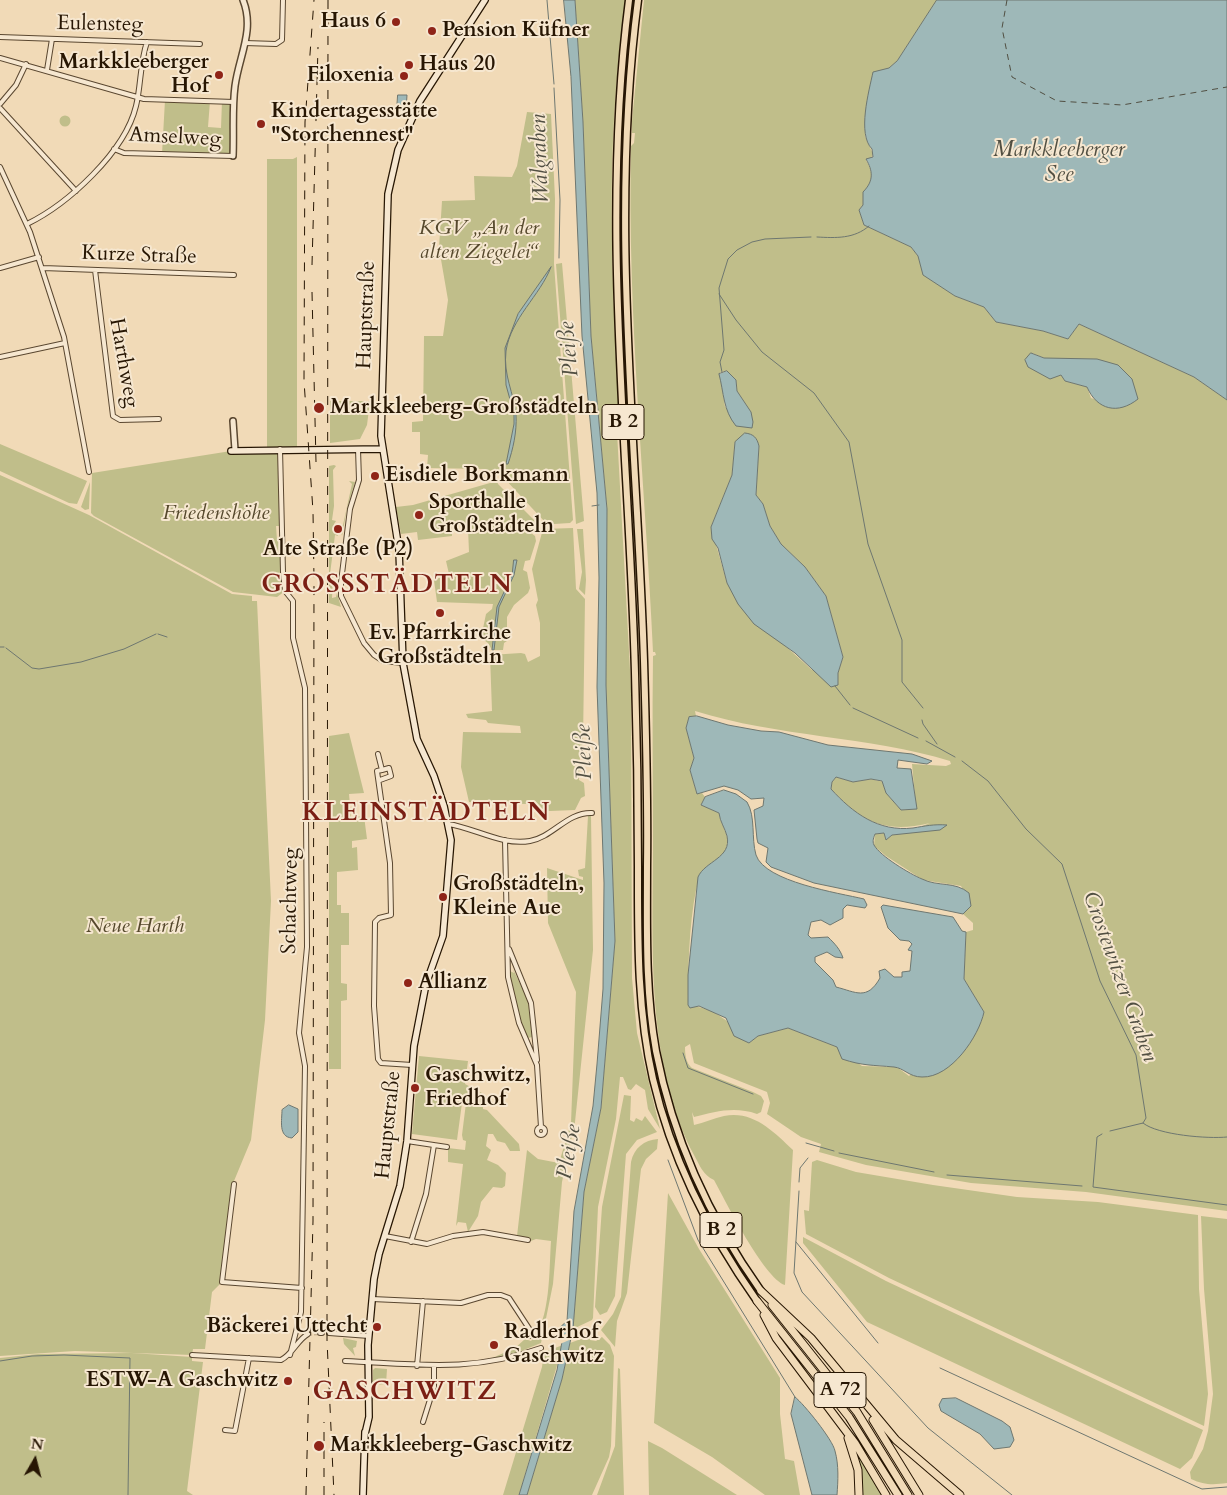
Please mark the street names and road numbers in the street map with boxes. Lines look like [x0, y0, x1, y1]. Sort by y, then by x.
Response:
street label: Eulensteg [57, 12, 143, 38]
street label: Amselweg [128, 123, 222, 153]
street label: Kurze Straße [81, 241, 197, 271]
street label: Hauptstraße [353, 260, 381, 370]
street label: Harthweg [103, 316, 143, 410]
road number: B 2 [602, 404, 644, 440]
street label: Schachtweg [277, 847, 305, 955]
street label: Hauptstraße [371, 1070, 407, 1180]
road number: B 2 [700, 1212, 742, 1248]
road number: A 72 [814, 1372, 866, 1408]

